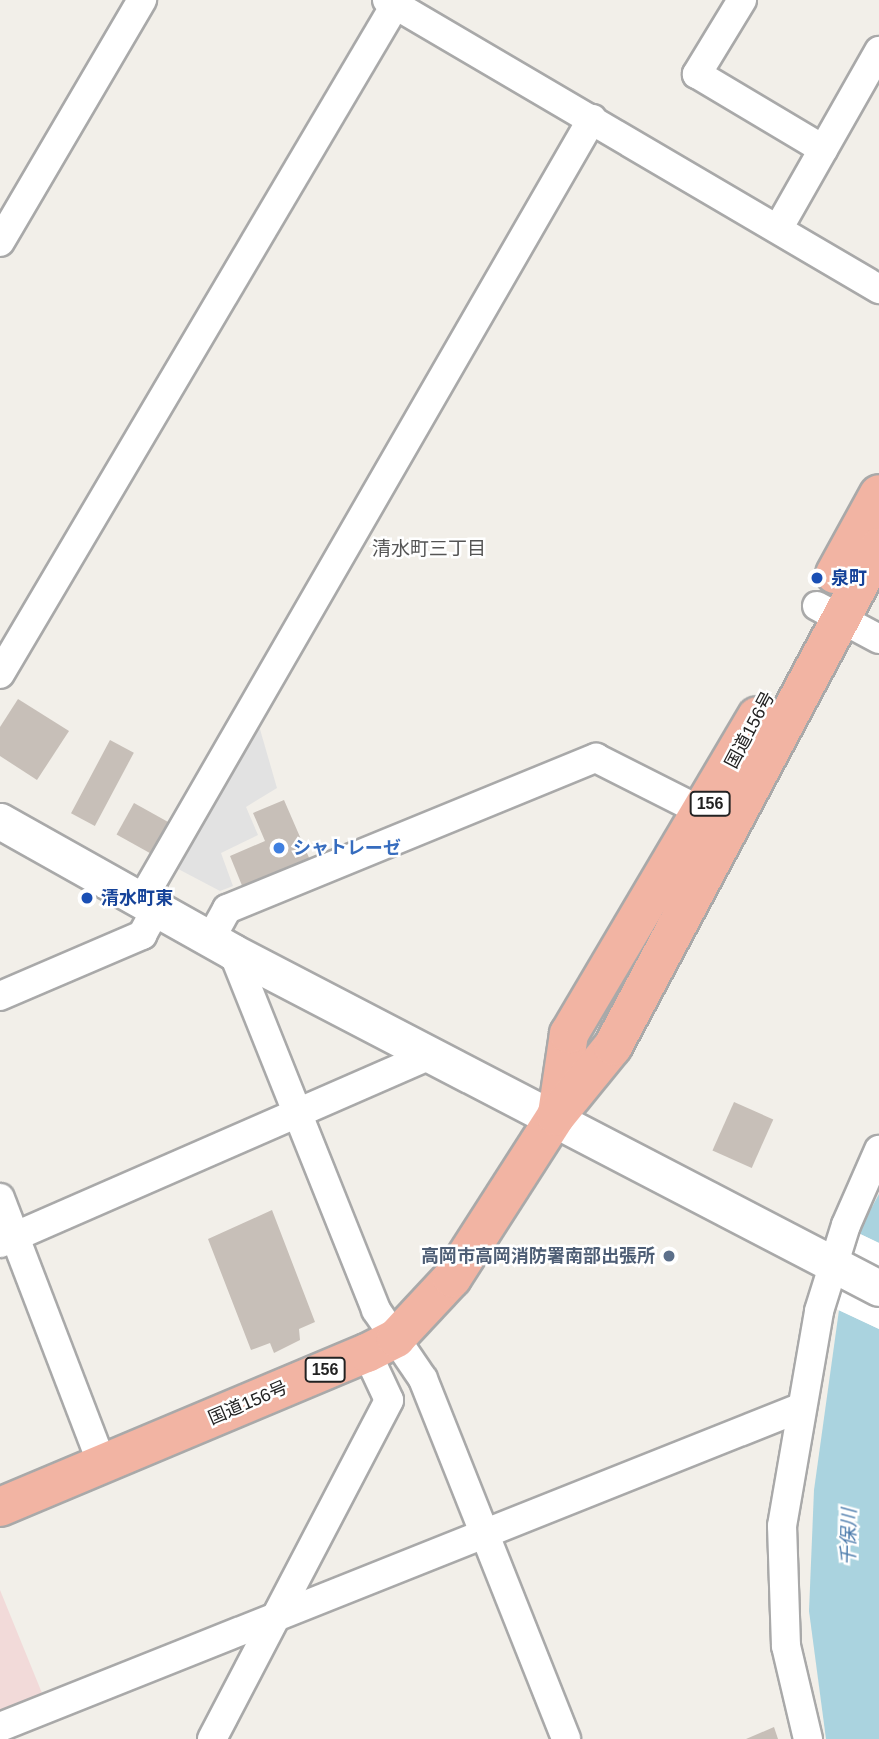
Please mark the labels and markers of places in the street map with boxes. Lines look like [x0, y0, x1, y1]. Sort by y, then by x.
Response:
place label: 泉町 [831, 567, 867, 589]
marker: 泉町 [809, 570, 825, 586]
place label: シャトレーゼ [293, 837, 401, 859]
marker: シャトレーゼ [271, 840, 287, 856]
place label: 清水町東 [101, 887, 173, 909]
marker: 清水町東 [79, 890, 95, 906]
place label: 高岡市高岡消防署南部出張所 [421, 1245, 655, 1267]
marker: 高岡市高岡消防署南部出張所 [661, 1248, 677, 1264]

